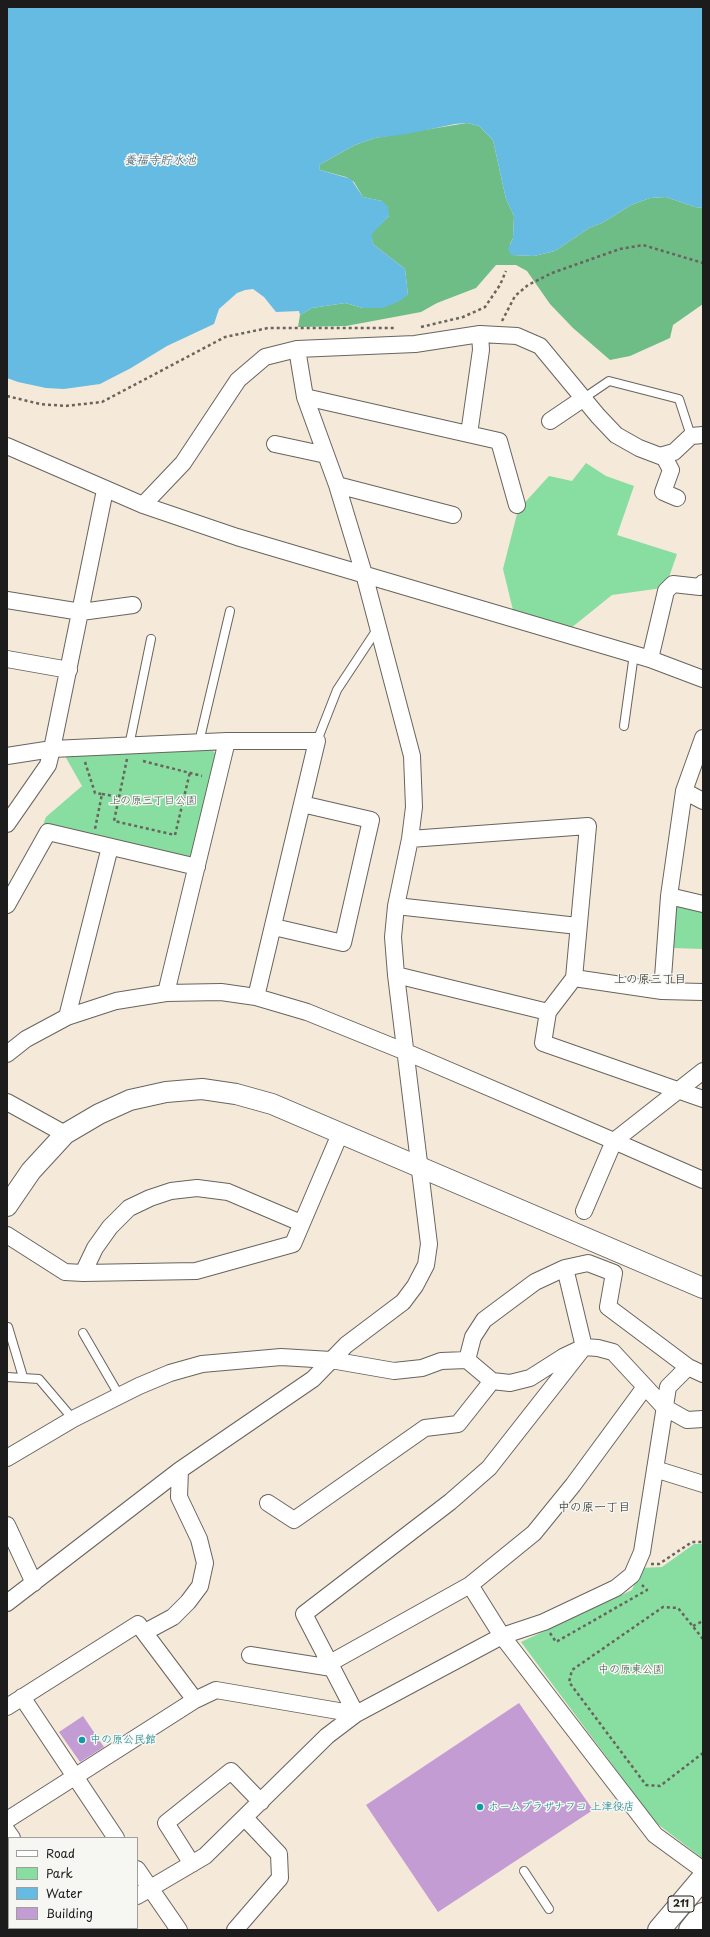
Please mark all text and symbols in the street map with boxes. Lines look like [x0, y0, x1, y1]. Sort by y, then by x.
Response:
water label: 養福寺貯水池 [124, 154, 196, 168]
park label: 上の原三丁目公園 [109, 794, 197, 808]
district label: 上の原三丁目 [614, 973, 686, 987]
district label: 中の原一丁目 [558, 1501, 630, 1515]
park label: 中の原東公園 [598, 1663, 664, 1677]
place label: 中の原公民館 [90, 1733, 156, 1747]
marker: 中の原公民館 [77, 1735, 87, 1745]
place label: ホームプラザナフコ 上津役店 [488, 1800, 635, 1814]
marker: ホームプラザナフコ 上津役店 [475, 1802, 485, 1812]
legend [8, 1837, 138, 1929]
text: Road [46, 1844, 75, 1862]
text: Park [46, 1864, 73, 1882]
text: Water [46, 1884, 82, 1902]
road number: 211 [668, 1896, 694, 1912]
text: Building [46, 1904, 93, 1922]

